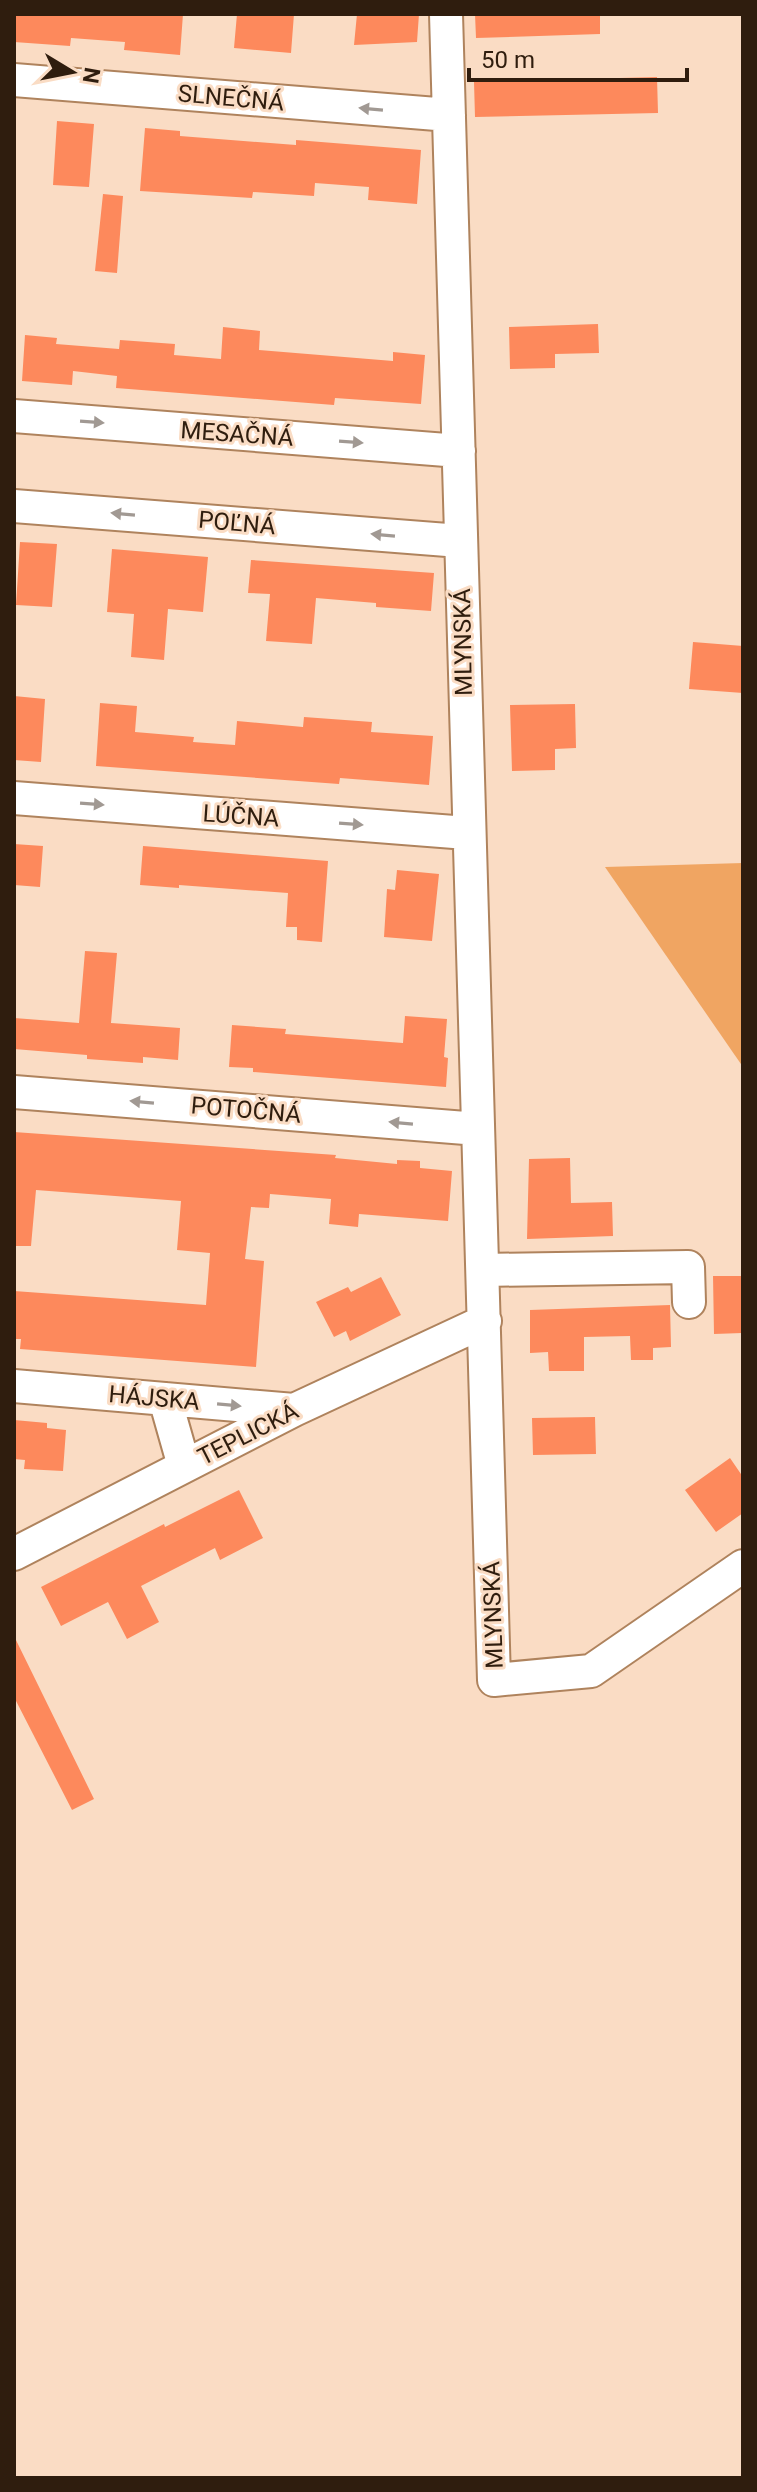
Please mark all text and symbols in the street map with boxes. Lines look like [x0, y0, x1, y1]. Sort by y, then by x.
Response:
north arrow [32, 32, 112, 112]
scale bar [469, 32, 687, 82]
text: 50 m [481, 46, 535, 74]
text: N [78, 66, 105, 85]
street label: SLNEČNÁ [177, 78, 286, 117]
one-way arrow [358, 102, 383, 115]
street label: MESAČNÁ [180, 415, 295, 452]
one-way arrow [80, 416, 105, 429]
one-way arrow [339, 436, 364, 449]
street label: POĽNÁ [197, 506, 277, 540]
one-way arrow [110, 508, 135, 521]
one-way arrow [370, 528, 395, 541]
street label: MLYNSKÁ [448, 588, 478, 696]
one-way arrow [80, 798, 105, 811]
street label: LÚČNA [202, 798, 281, 833]
one-way arrow [339, 818, 364, 831]
street label: POTOČNÁ [190, 1090, 303, 1129]
one-way arrow [129, 1095, 154, 1108]
one-way arrow [388, 1116, 413, 1129]
street label: HÁJSKA [107, 1380, 201, 1416]
street label: TEPLICKÁ [193, 1397, 303, 1471]
one-way arrow [217, 1398, 242, 1411]
street label: MLYNSKÁ [477, 1560, 509, 1669]

